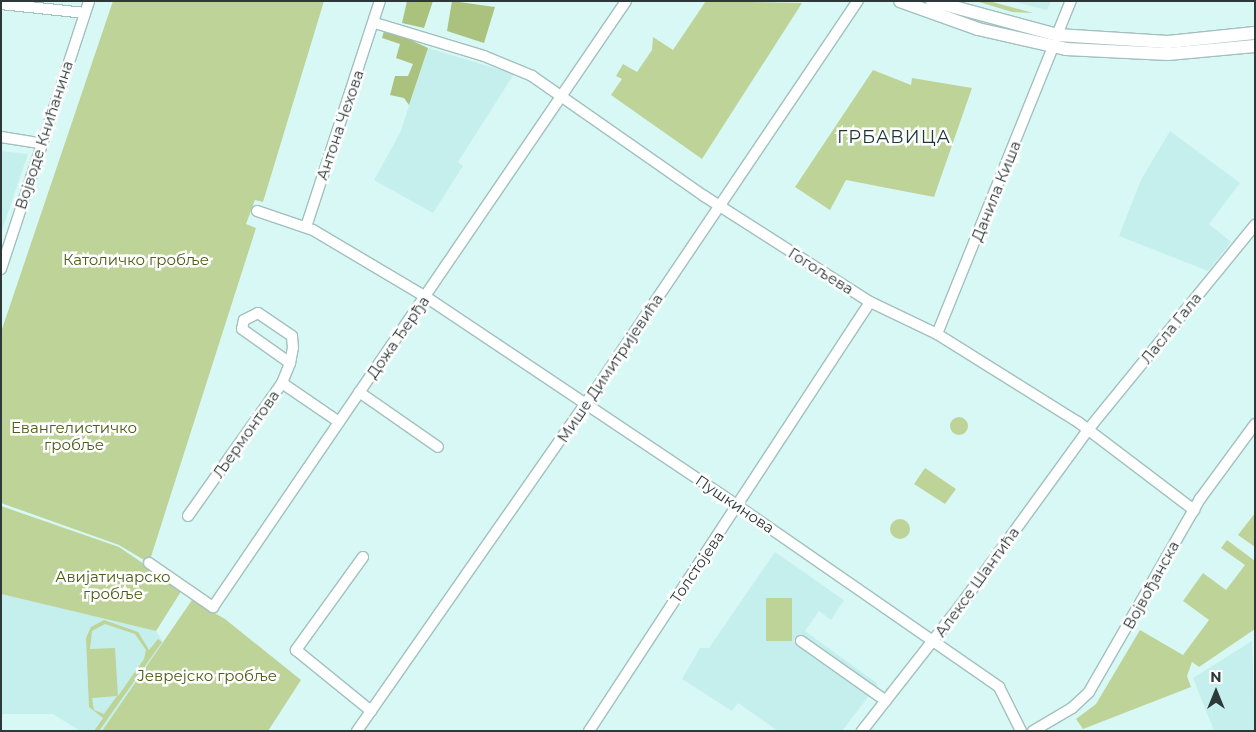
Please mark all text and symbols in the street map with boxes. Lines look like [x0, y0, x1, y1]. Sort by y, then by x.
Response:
street label: Војводе Книћанина [11, 58, 77, 212]
street label: Антона Чехова [313, 68, 367, 182]
district label: ГРБАВИЦА [836, 126, 952, 148]
street label: Данила Киша [968, 138, 1024, 244]
street label: Гогољева [785, 244, 857, 298]
park label: Католичко гробље [63, 251, 209, 269]
street label: Ласла Гала [1137, 289, 1205, 367]
street label: Мише Димитријевића [553, 290, 667, 446]
street label: Дожа Ђерђа [363, 292, 433, 382]
street label: Љермонтова [209, 387, 283, 481]
park label: Евангелистичко гробље [11, 418, 137, 453]
street label: Пушкинова [692, 471, 778, 537]
street label: Алексе Шантића [931, 524, 1023, 640]
street label: Толстојева [666, 528, 728, 606]
street label: Војвођанска [1119, 538, 1183, 632]
park label: Авијатичарско гробље [55, 567, 171, 602]
park label: Јеврејско гробље [137, 667, 277, 685]
north arrow [1191, 667, 1241, 717]
text: N [1210, 668, 1222, 686]

